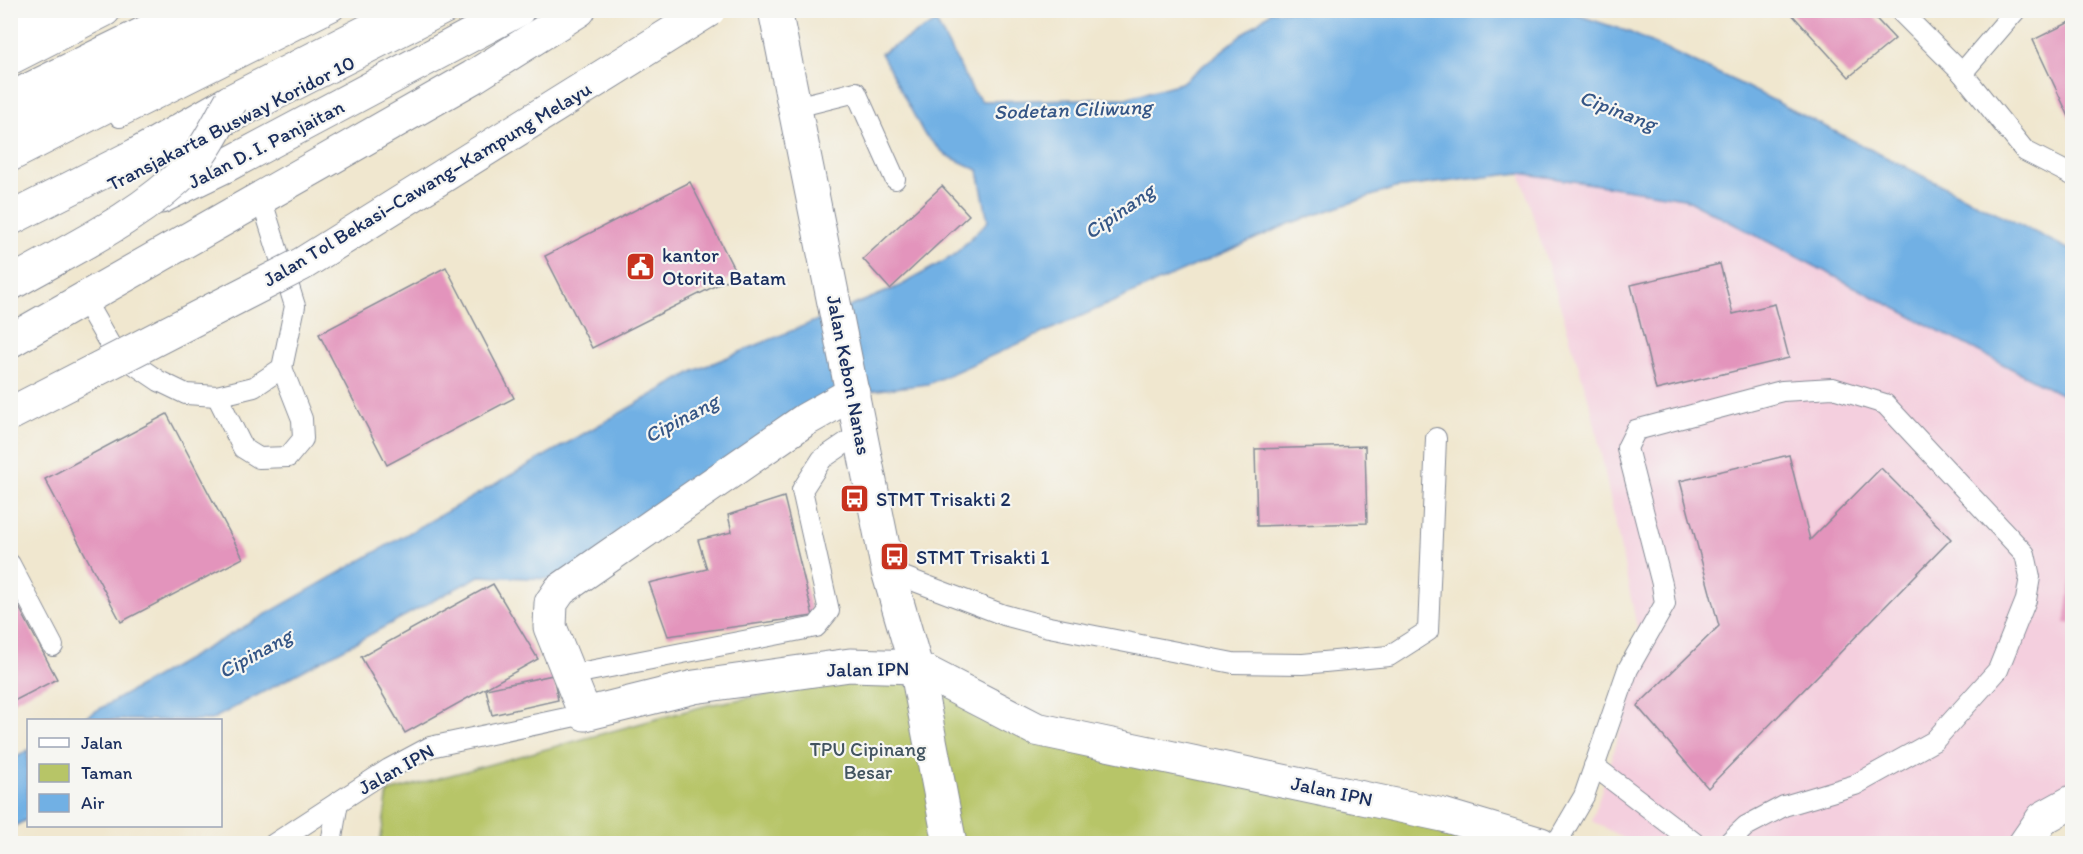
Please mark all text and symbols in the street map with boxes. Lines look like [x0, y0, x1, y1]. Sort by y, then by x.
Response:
street label: Transjakarta Busway Koridor 10 [103, 50, 359, 196]
street label: Jalan Tol Bekasi–Cawang–Kampung Melayu [259, 76, 595, 292]
water label: Cipinang [1576, 84, 1662, 137]
street label: Jalan D. I. Panjaitan [184, 94, 348, 194]
water label: Sodetan Ciliwung [993, 94, 1155, 124]
water label: Cipinang [1079, 177, 1161, 244]
place label: kantor Otorita Batam [662, 243, 786, 290]
public building icon: kantor Otorita Batam [625, 250, 657, 282]
street label: Jalan Kebon Nanas [822, 293, 876, 457]
water label: Cipinang [640, 387, 724, 448]
bus stop icon: STMT Trisakti 2 [839, 483, 871, 515]
place label: STMT Trisakti 2 [876, 487, 1011, 511]
bus stop icon: STMT Trisakti 1 [879, 541, 911, 573]
place label: STMT Trisakti 1 [916, 545, 1050, 569]
water label: Cipinang [214, 622, 298, 683]
street label: Jalan IPN [826, 656, 910, 682]
legend [27, 719, 222, 827]
text: Jalan [81, 732, 123, 754]
park label: TPU Cipinang Besar [810, 737, 927, 784]
street label: Jalan IPN [354, 738, 438, 800]
text: Taman [81, 762, 133, 784]
street label: Jalan IPN [1289, 771, 1375, 811]
text: Air [81, 792, 105, 814]

